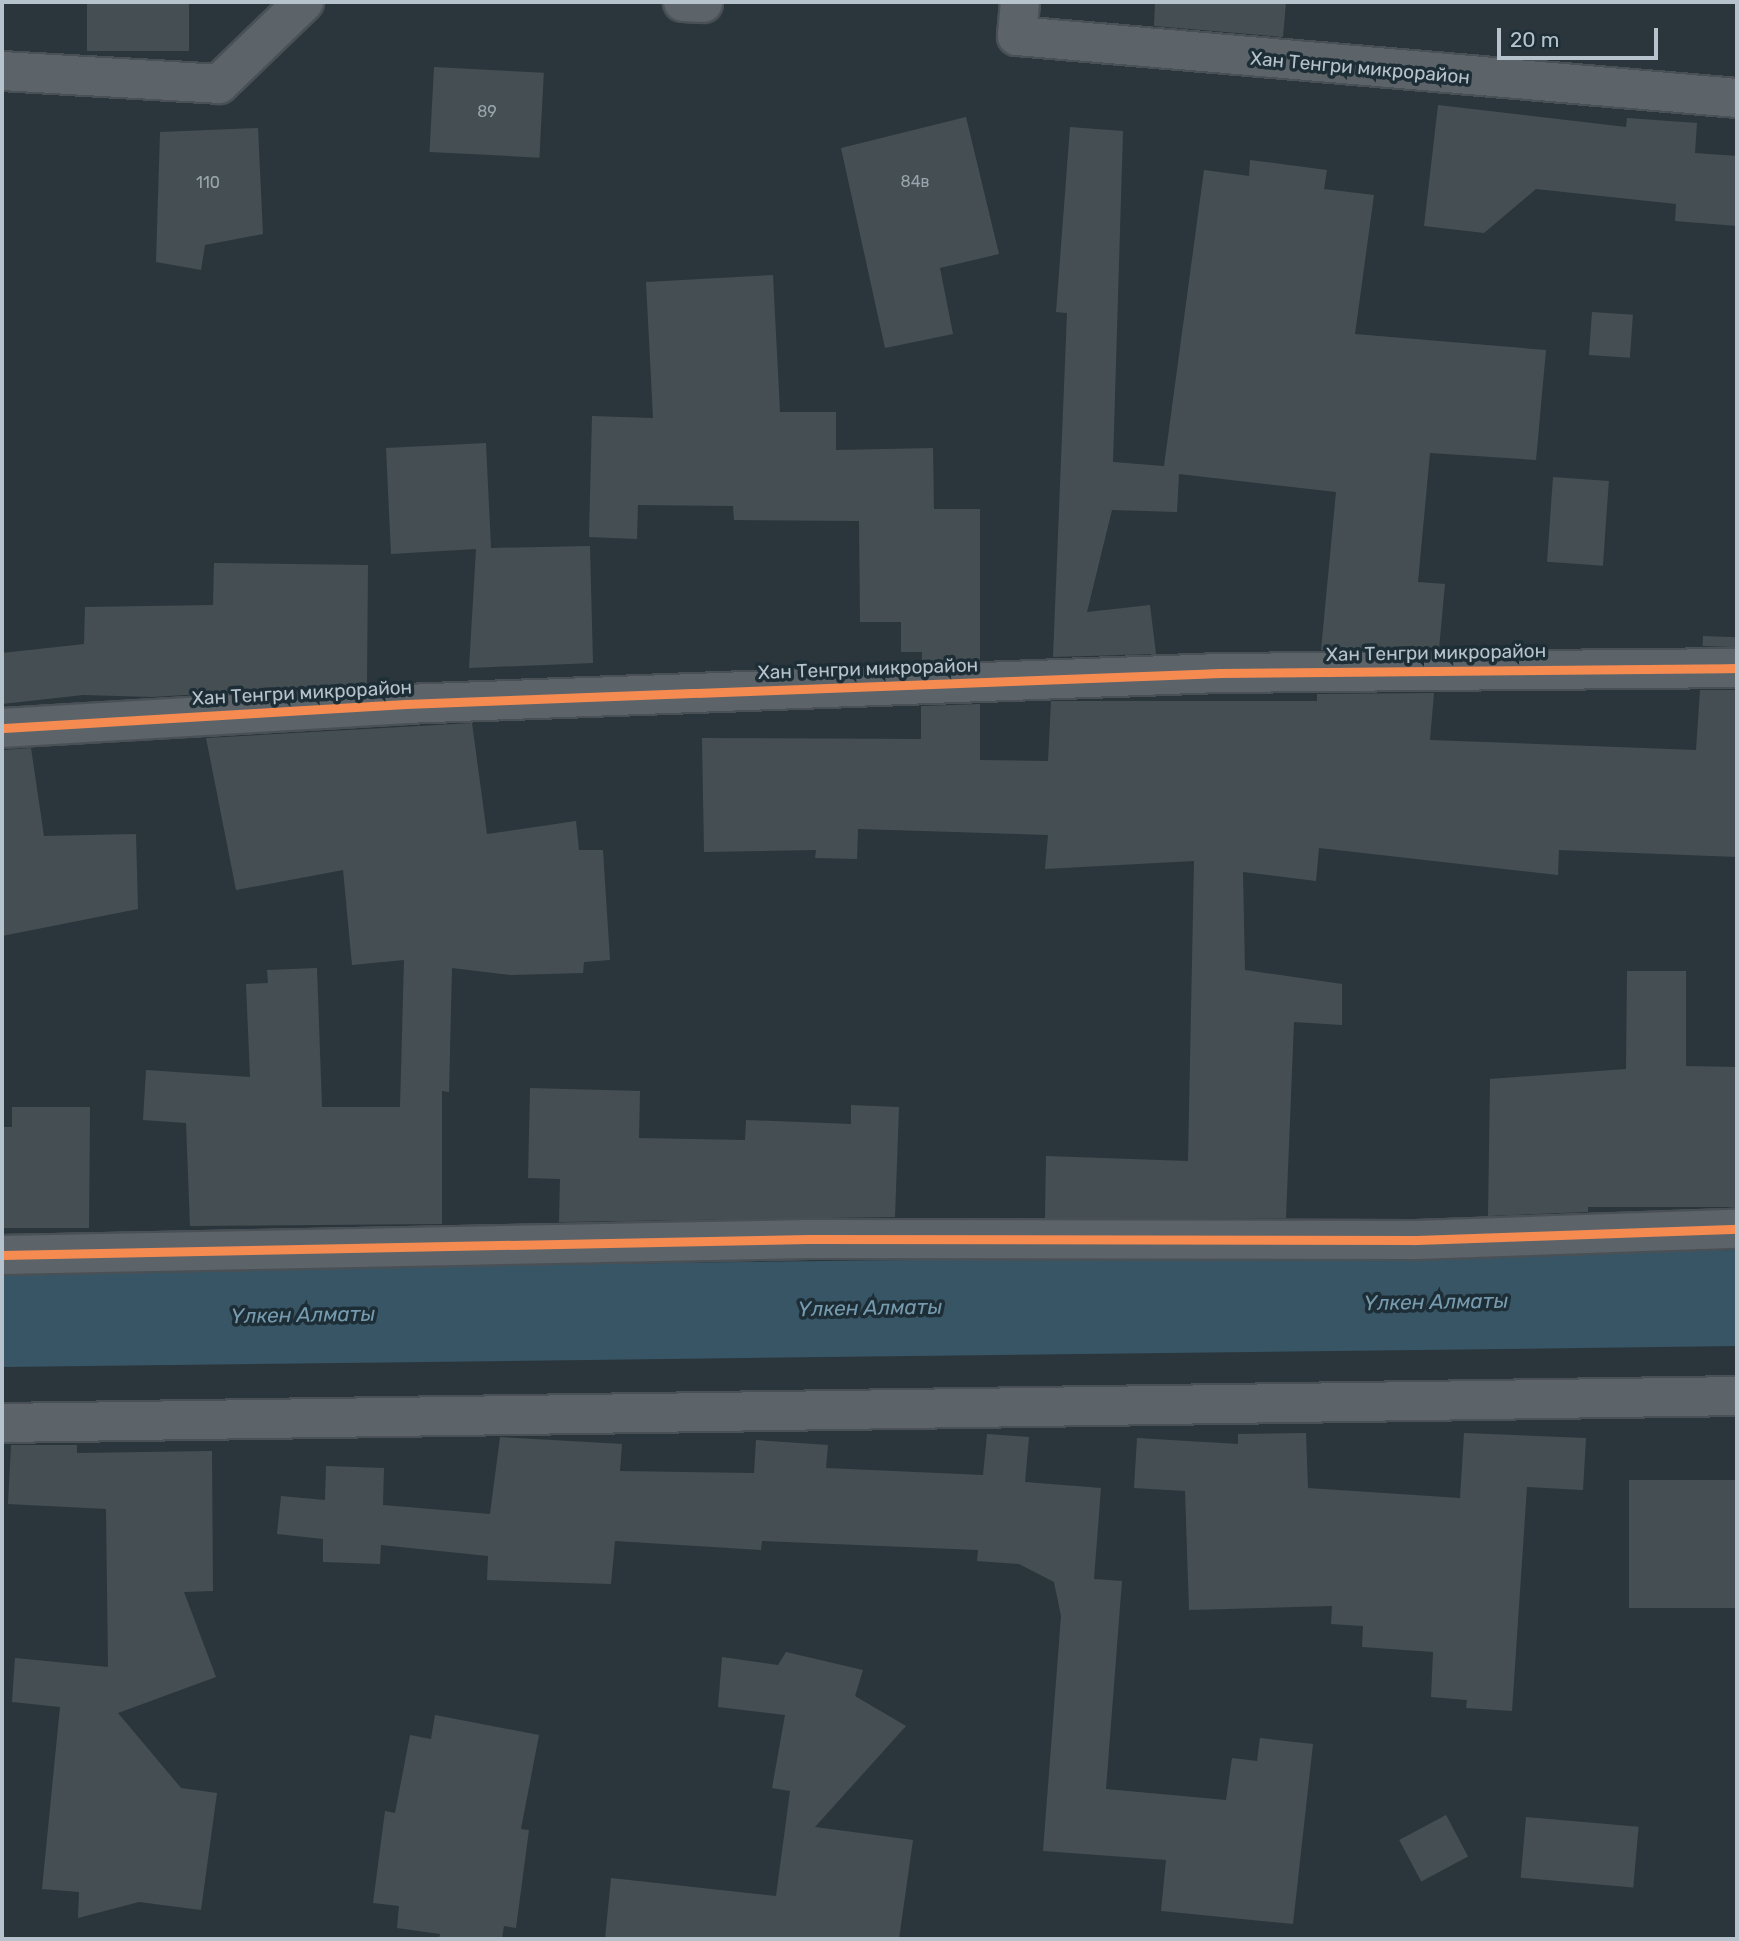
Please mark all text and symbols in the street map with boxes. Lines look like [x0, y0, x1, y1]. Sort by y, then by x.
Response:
scale bar [1501, 14, 1662, 58]
text: 20 m [1510, 27, 1559, 52]
street label: Хан Тенгри микрорайон [1249, 47, 1471, 89]
house number: 89 [477, 102, 497, 122]
house number: 84в [900, 172, 930, 192]
house number: 110 [196, 173, 220, 193]
street label: Хан Тенгри микрорайон [1326, 640, 1546, 666]
street label: Хан Тенгри микрорайон [757, 654, 979, 684]
street label: Хан Тенгри микрорайон [191, 676, 413, 710]
water label: Үлкен Алматы [1363, 1288, 1509, 1316]
water label: Үлкен Алматы [797, 1294, 943, 1322]
water label: Үлкен Алматы [230, 1301, 376, 1329]

